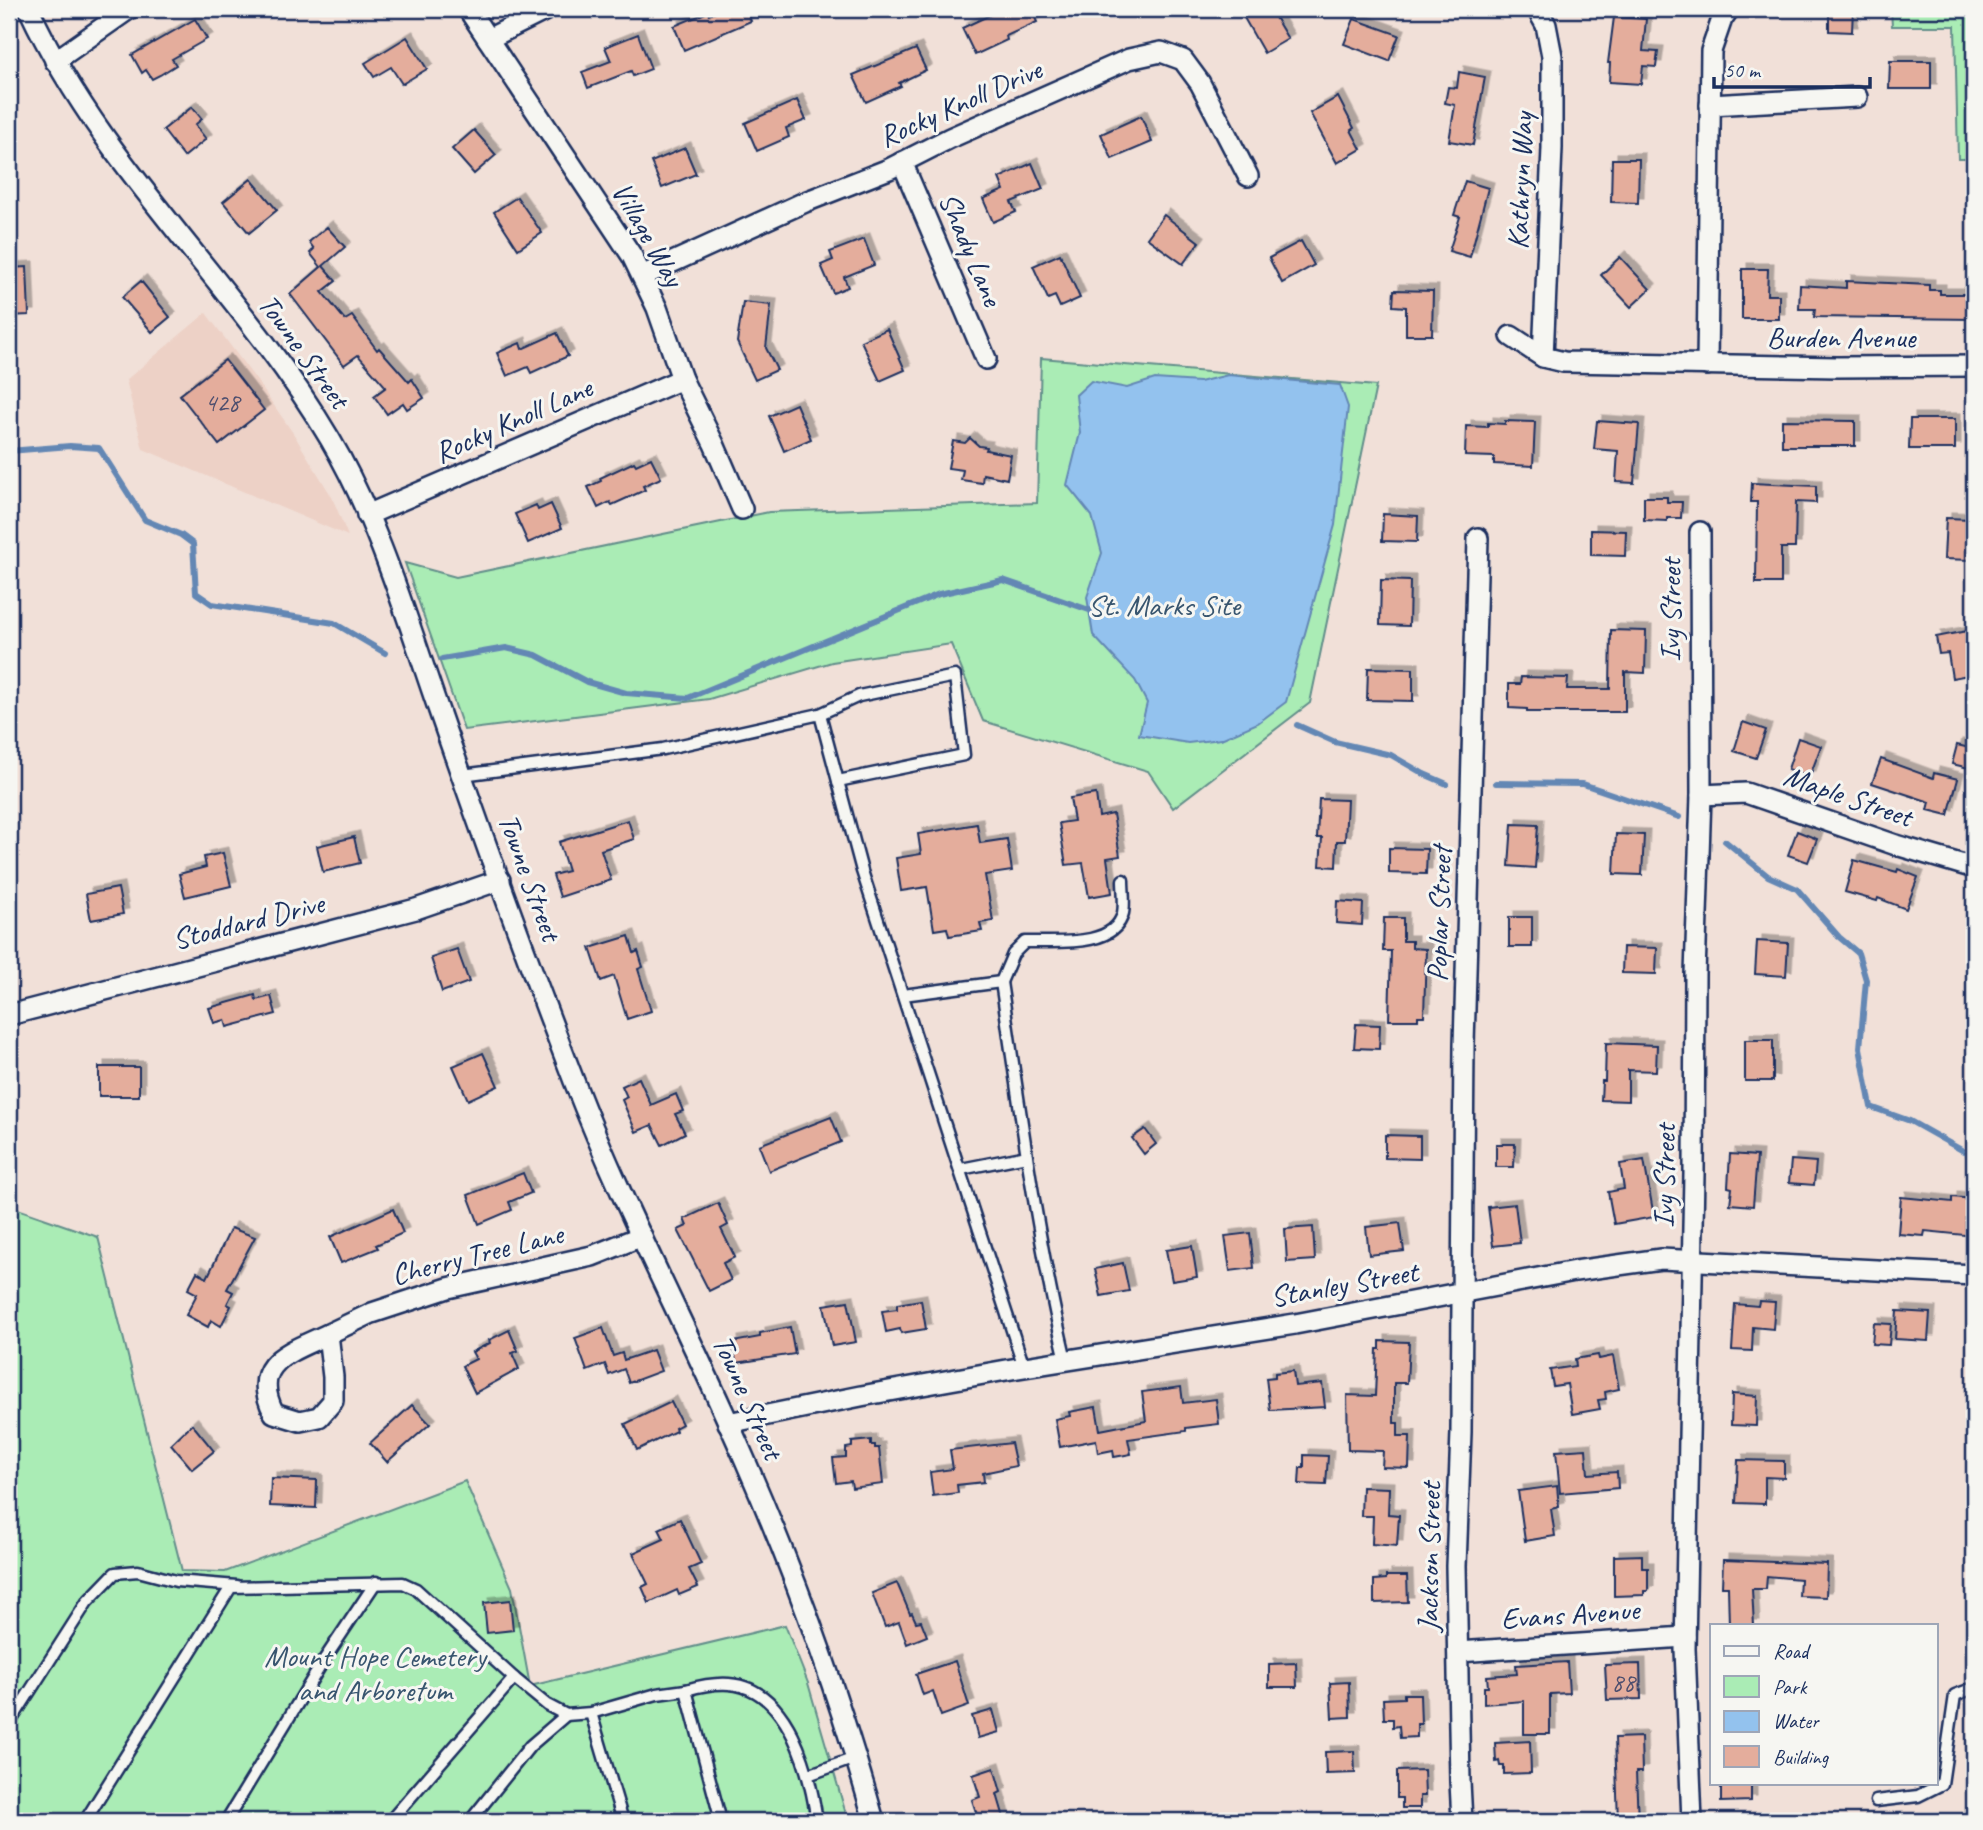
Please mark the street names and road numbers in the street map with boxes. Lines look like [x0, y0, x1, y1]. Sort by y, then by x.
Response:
street label: Rocky Knoll Drive [873, 49, 1049, 156]
street label: Kathryn Way [1499, 109, 1541, 250]
street label: Village Way [603, 175, 694, 295]
street label: Shady Lane [930, 187, 1013, 314]
street label: Towne Street [250, 286, 360, 418]
street label: Burden Avenue [1767, 318, 1918, 356]
street label: Rocky Knoll Lane [428, 367, 600, 472]
street label: Ivy Street [1651, 555, 1689, 662]
street label: Maple Street [1779, 756, 1920, 837]
street label: Towne Street [490, 808, 571, 948]
street label: Poplar Street [1418, 842, 1460, 982]
street label: Stoddard Drive [168, 883, 330, 958]
street label: Ivy Street [1644, 1121, 1684, 1228]
street label: Cherry Tree Lane [387, 1214, 569, 1294]
street label: Stanley Street [1267, 1252, 1424, 1316]
street label: Towne Street [704, 1329, 793, 1468]
street label: Jackson Street [1409, 1479, 1449, 1634]
street label: Evans Avenue [1500, 1590, 1643, 1638]

